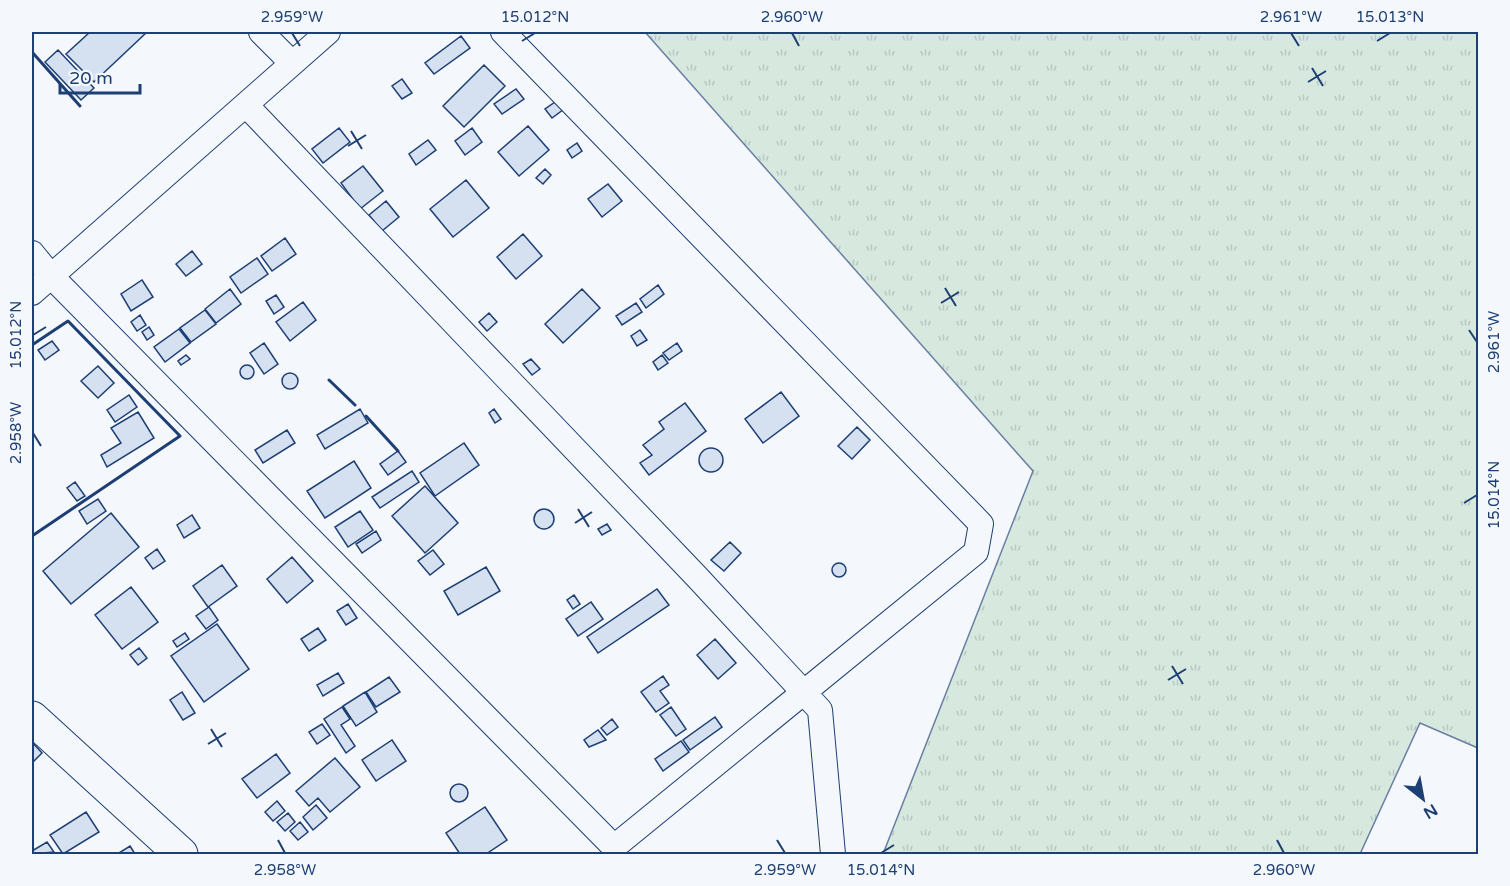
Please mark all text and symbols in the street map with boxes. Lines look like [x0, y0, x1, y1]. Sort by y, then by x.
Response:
text: 2.959°W [261, 8, 323, 26]
text: 15.012°N [501, 8, 569, 26]
text: 2.960°W [761, 8, 823, 26]
text: 2.961°W [1260, 8, 1322, 26]
text: 15.013°N [1356, 8, 1424, 26]
scale bar [60, 57, 140, 95]
text: 20 m [69, 67, 113, 89]
text: 15.012°N [7, 301, 25, 369]
text: 2.961°W [1485, 311, 1503, 373]
text: 2.958°W [7, 402, 25, 464]
text: 15.014°N [1485, 461, 1503, 529]
north arrow [1393, 769, 1453, 829]
text: N [1420, 799, 1441, 823]
text: 2.958°W [254, 861, 316, 879]
text: 2.959°W [754, 861, 816, 879]
text: 15.014°N [847, 861, 915, 879]
text: 2.960°W [1253, 861, 1315, 879]

